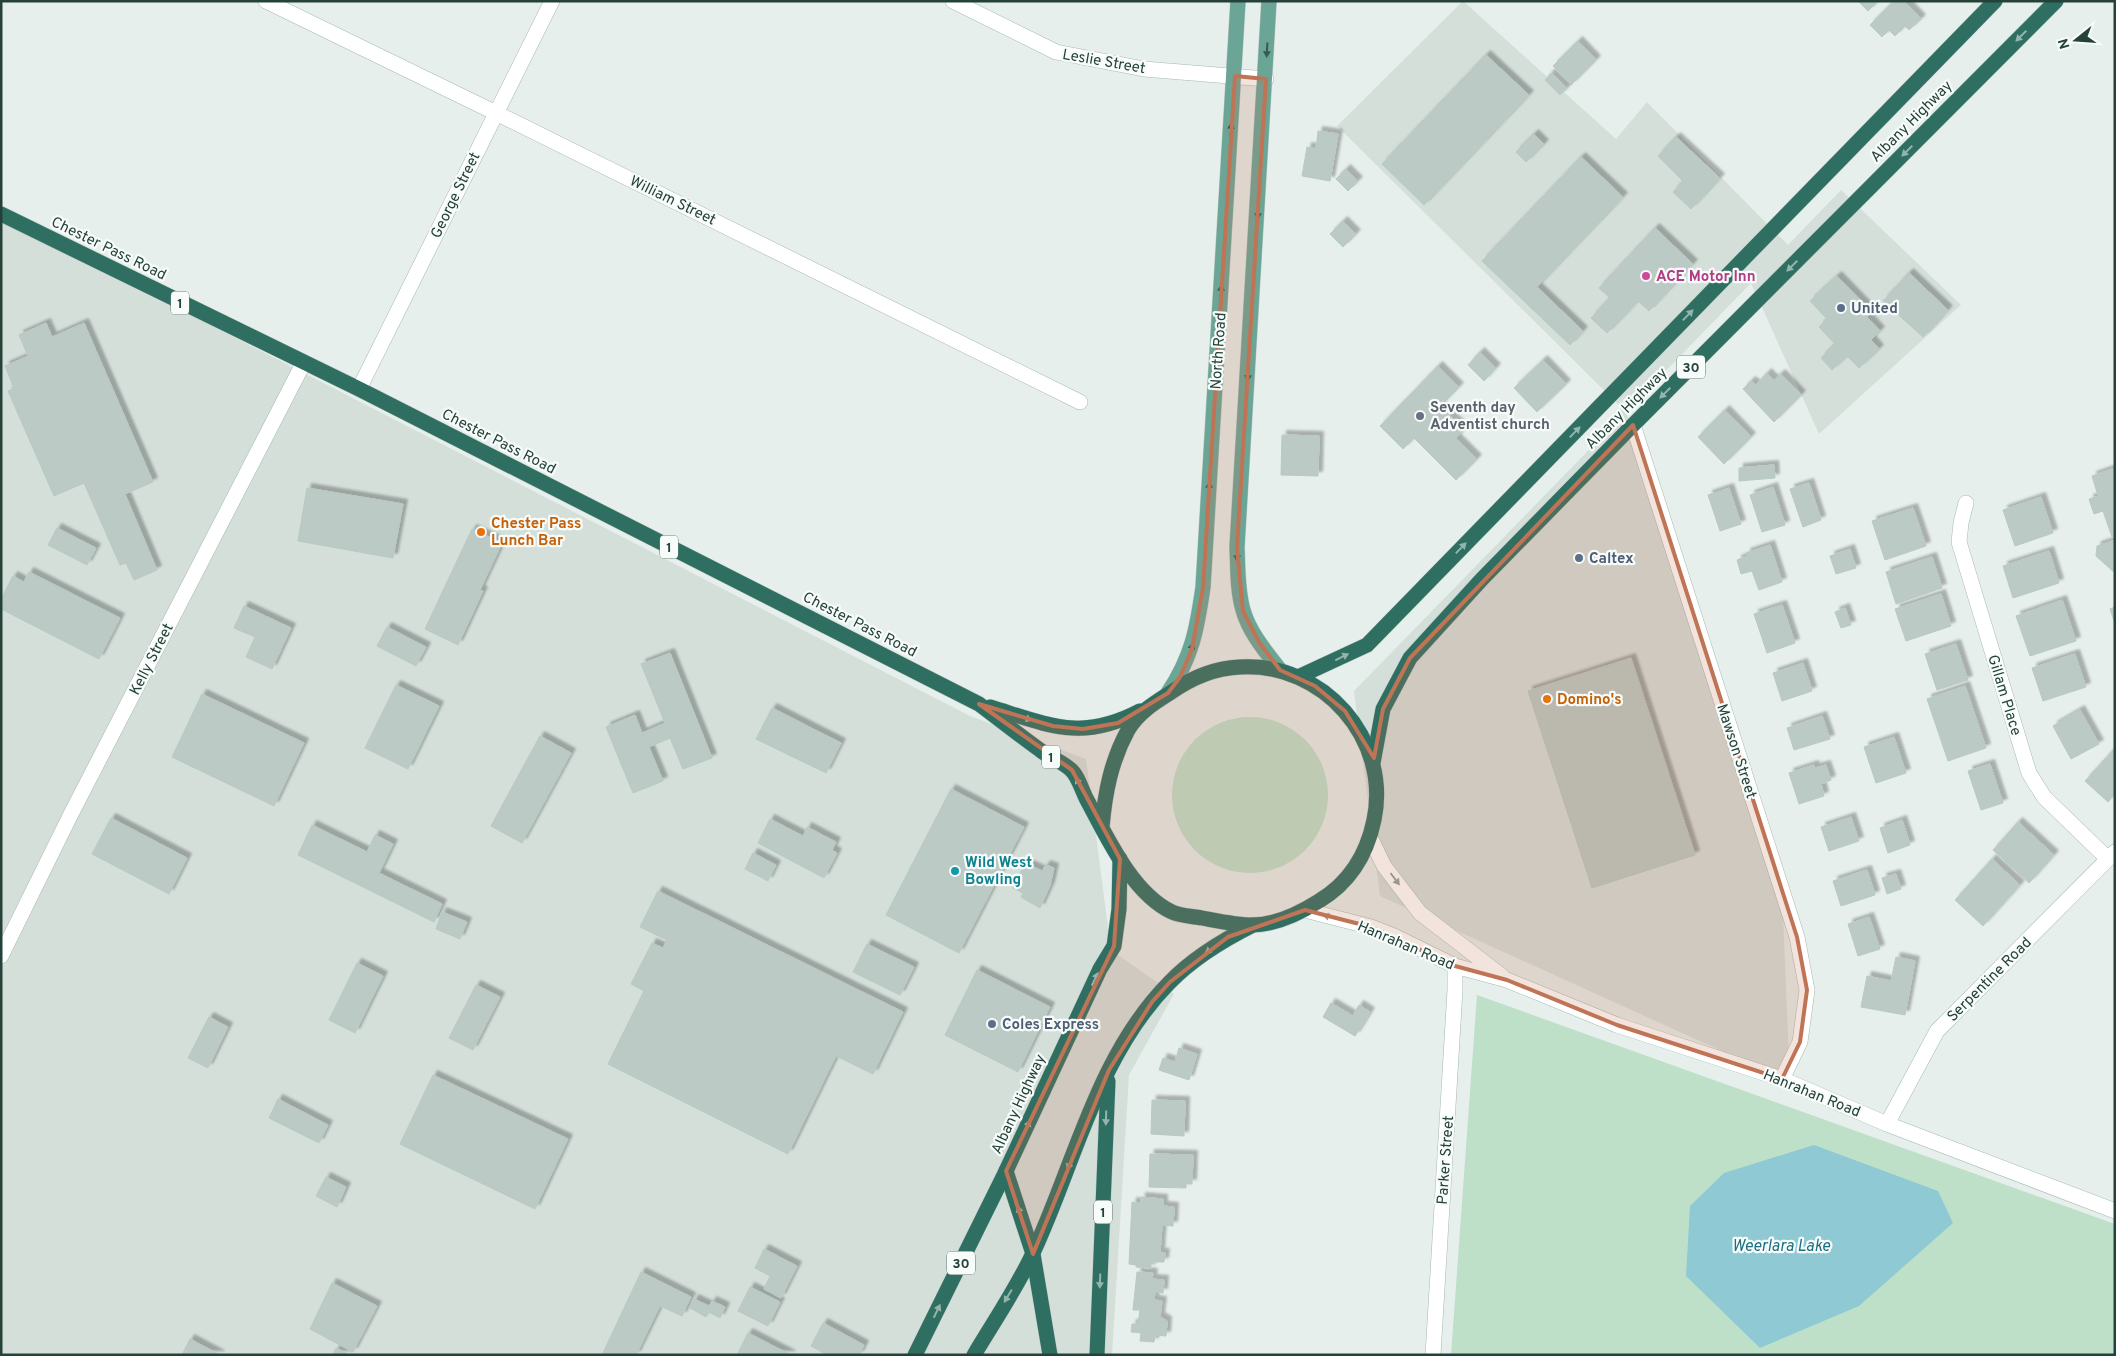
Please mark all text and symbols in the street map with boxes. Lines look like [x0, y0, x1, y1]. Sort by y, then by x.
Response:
north arrow [2051, 15, 2101, 65]
one-way arrow [2016, 30, 2028, 42]
text: N [2055, 36, 2075, 51]
one-way arrow [1263, 42, 1271, 58]
street label: Leslie Street [1061, 46, 1147, 79]
street label: Albany Highway [1867, 77, 1957, 167]
one-way arrow [1228, 122, 1236, 138]
one-way arrow [1901, 145, 1913, 157]
street label: George Street [427, 149, 485, 242]
street label: William Street [626, 172, 719, 230]
one-way arrow [1253, 204, 1261, 220]
street label: Chester Pass Road [48, 213, 169, 285]
one-way arrow [1786, 260, 1798, 272]
place label: ACE Motor Inn [1656, 268, 1756, 287]
marker: ACE Motor Inn [1640, 270, 1652, 282]
one-way arrow [1218, 284, 1226, 300]
road number: 1 [171, 292, 189, 314]
place label: United [1851, 300, 1898, 319]
marker: United [1835, 302, 1847, 314]
one-way arrow [1682, 310, 1694, 322]
street label: North Road [1207, 312, 1232, 390]
road number: 30 [1677, 356, 1705, 378]
street label: Albany Highway [1582, 364, 1672, 454]
one-way arrow [1243, 367, 1251, 383]
one-way arrow [1659, 387, 1671, 399]
place label: Seventh day Adventist church [1430, 399, 1550, 435]
street label: Chester Pass Road [438, 405, 559, 479]
marker: Seventh day Adventist church [1414, 410, 1426, 422]
one-way arrow [1569, 426, 1581, 438]
one-way arrow [1206, 481, 1214, 497]
place label: Chester Pass Lunch Bar [491, 515, 582, 551]
marker: Chester Pass Lunch Bar [475, 526, 487, 538]
road number: 1 [660, 536, 678, 558]
one-way arrow [1455, 542, 1467, 554]
one-way arrow [1234, 546, 1242, 562]
place label: Caltex [1589, 550, 1634, 569]
marker: Caltex [1573, 552, 1585, 564]
street label: Chester Pass Road [799, 588, 920, 662]
street label: Kelly Street [126, 621, 179, 699]
one-way arrow [1187, 642, 1195, 657]
one-way arrow [1335, 653, 1349, 661]
street label: Gillam Place [1982, 653, 2025, 738]
place label: Domino's [1557, 691, 1622, 710]
marker: Domino's [1541, 693, 1553, 705]
street label: Mawson Street [1711, 702, 1760, 801]
one-way arrow [1018, 714, 1033, 722]
road number: 1 [1042, 746, 1060, 769]
one-way arrow [1075, 777, 1083, 791]
place label: Wild West Bowling [965, 854, 1032, 890]
marker: Wild West Bowling [949, 865, 961, 877]
one-way arrow [1389, 872, 1400, 885]
one-way arrow [1322, 913, 1337, 921]
street label: Hanrahan Road [1354, 917, 1457, 975]
street label: Serpentine Road [1944, 934, 2036, 1026]
one-way arrow [1204, 944, 1218, 954]
one-way arrow [1091, 972, 1100, 987]
place label: Coles Express [1002, 1016, 1099, 1035]
marker: Coles Express [986, 1018, 998, 1030]
street label: Albany Highway [988, 1052, 1051, 1158]
street label: Hanrahan Road [1760, 1066, 1863, 1123]
one-way arrow [1102, 1111, 1110, 1127]
street label: Parker Street [1434, 1115, 1459, 1205]
one-way arrow [1023, 1120, 1031, 1134]
one-way arrow [1066, 1156, 1074, 1171]
road number: 1 [1094, 1200, 1112, 1224]
one-way arrow [1015, 1205, 1023, 1220]
water label: Weerlara Lake [1732, 1237, 1831, 1257]
road number: 30 [947, 1252, 975, 1274]
one-way arrow [1095, 1273, 1103, 1289]
one-way arrow [1004, 1290, 1013, 1303]
one-way arrow [933, 1304, 941, 1318]

